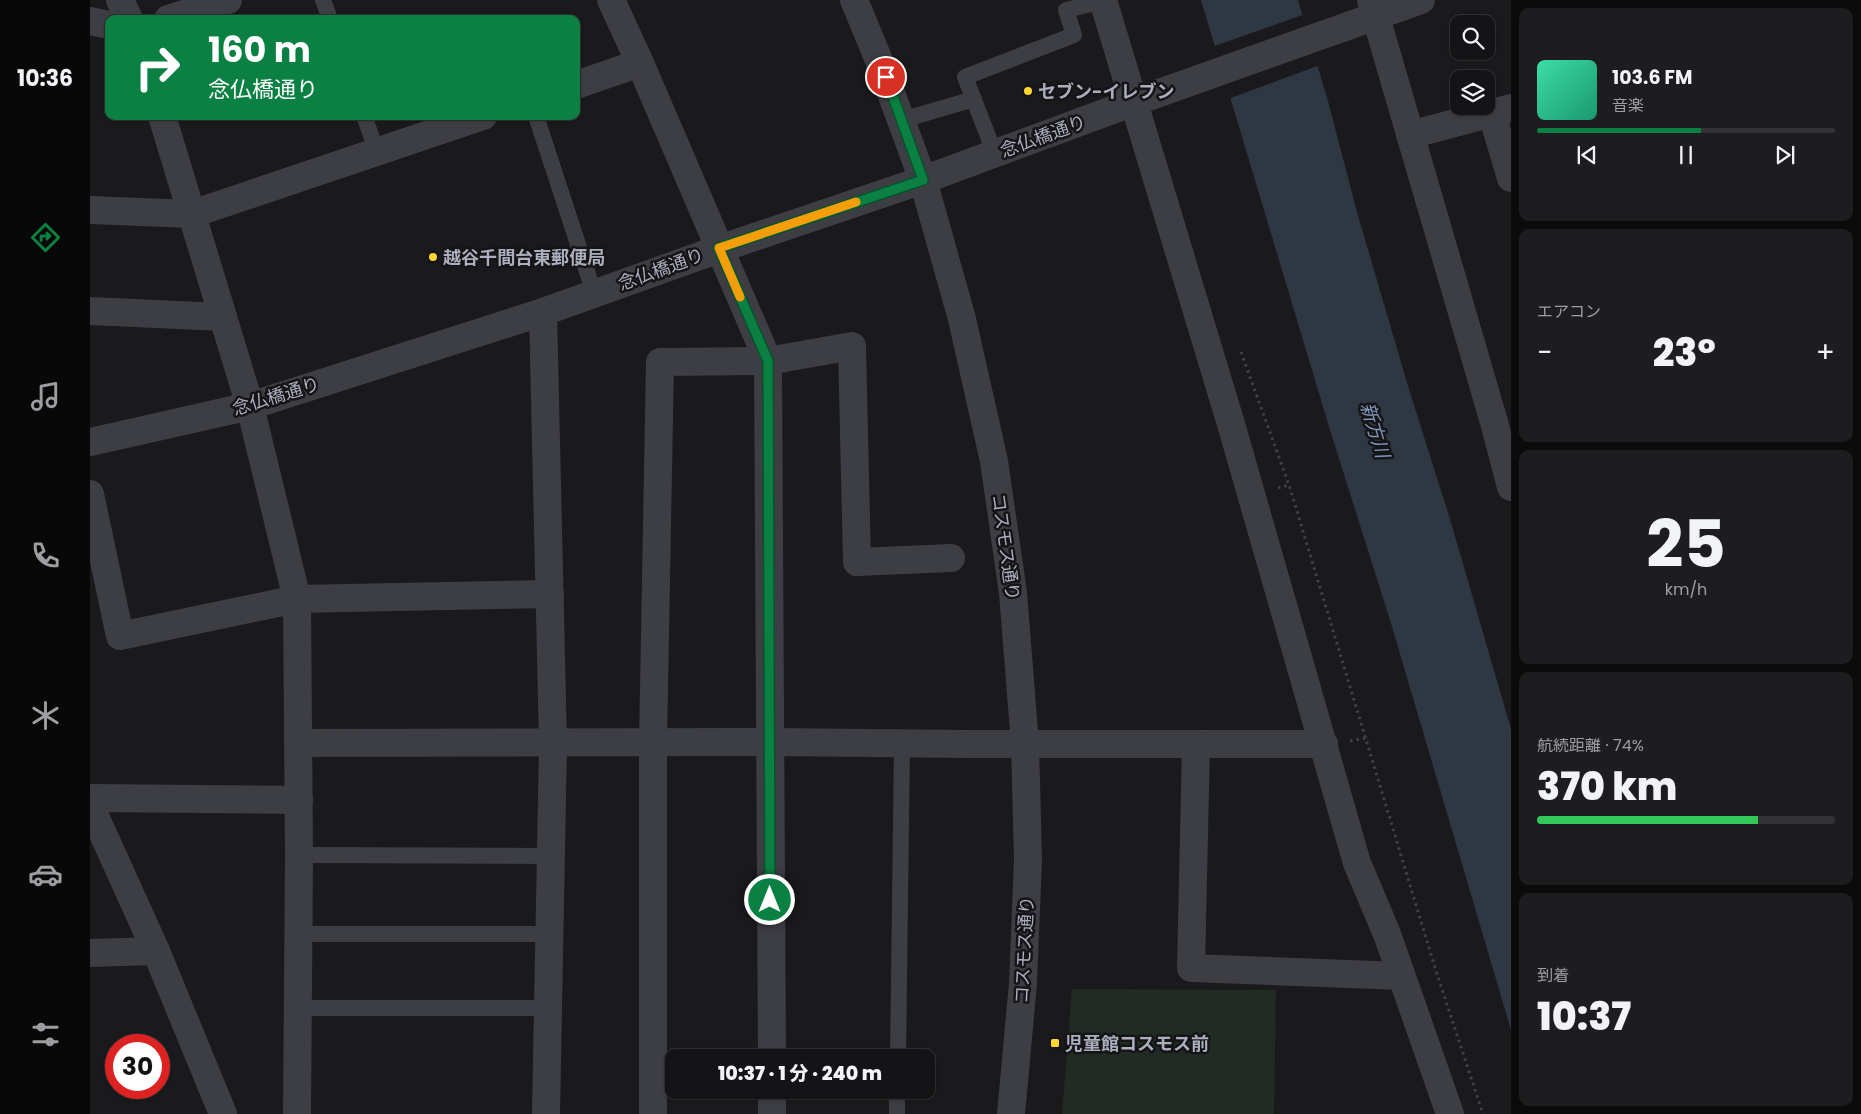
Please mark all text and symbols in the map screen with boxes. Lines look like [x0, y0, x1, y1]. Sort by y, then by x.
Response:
map controls [1450, 15, 1495, 115]
button: search [1450, 15, 1495, 60]
text: 160 m [208, 25, 311, 74]
icon: right [125, 35, 190, 100]
pin [865, 56, 907, 98]
text: 10:36 [17, 63, 73, 94]
icon: arrive [872, 63, 900, 91]
text: 103.6 FM [1612, 64, 1692, 91]
button: layers [1450, 70, 1495, 115]
text: 念仏橋通り [208, 74, 318, 105]
place label: セブン-イレブン [1038, 79, 1174, 104]
marker: セブン-イレブン [1022, 85, 1034, 97]
text: 音楽 [1612, 94, 1644, 117]
street label: 念仏橋通り [996, 109, 1090, 163]
icon: previous [1573, 141, 1601, 169]
icon: pause [1672, 141, 1700, 169]
icon: next [1771, 141, 1799, 169]
icon: directions [28, 220, 63, 255]
street label: 念仏橋通り [614, 242, 708, 296]
place label: 越谷千間台東郵便局 [443, 245, 605, 270]
marker: 越谷千間台東郵便局 [427, 251, 439, 263]
text: エアコン [1537, 300, 1601, 323]
text: 23° [1653, 326, 1716, 379]
text: − [1537, 333, 1552, 372]
text: + [1816, 333, 1835, 372]
street label: 念仏橋通り [229, 371, 323, 421]
icon: music [28, 379, 63, 414]
water label: 新方川 [1354, 399, 1397, 463]
street label: コスモス通り [986, 492, 1026, 602]
text: 25 [1646, 499, 1726, 590]
icon: phone [28, 538, 63, 573]
text: km/h [1665, 578, 1707, 601]
icon: climate [28, 698, 63, 733]
text: 航続距離 · 74% [1537, 734, 1644, 757]
text: 370 km [1537, 760, 1677, 813]
icon: car [28, 857, 63, 892]
position arrow [743, 873, 795, 925]
street label: コスモス通り [1009, 895, 1039, 1005]
text: 到着 [1537, 964, 1569, 987]
text: 10:37 [1537, 990, 1631, 1043]
icon: filters [28, 1017, 63, 1052]
place label: 児童館コスモス前 [1065, 1031, 1209, 1056]
speed limit sign: 30 [105, 1034, 170, 1099]
marker: 児童館コスモス前 [1049, 1037, 1061, 1049]
text: 10:37 · 1 分 · 240 m [718, 1060, 882, 1087]

